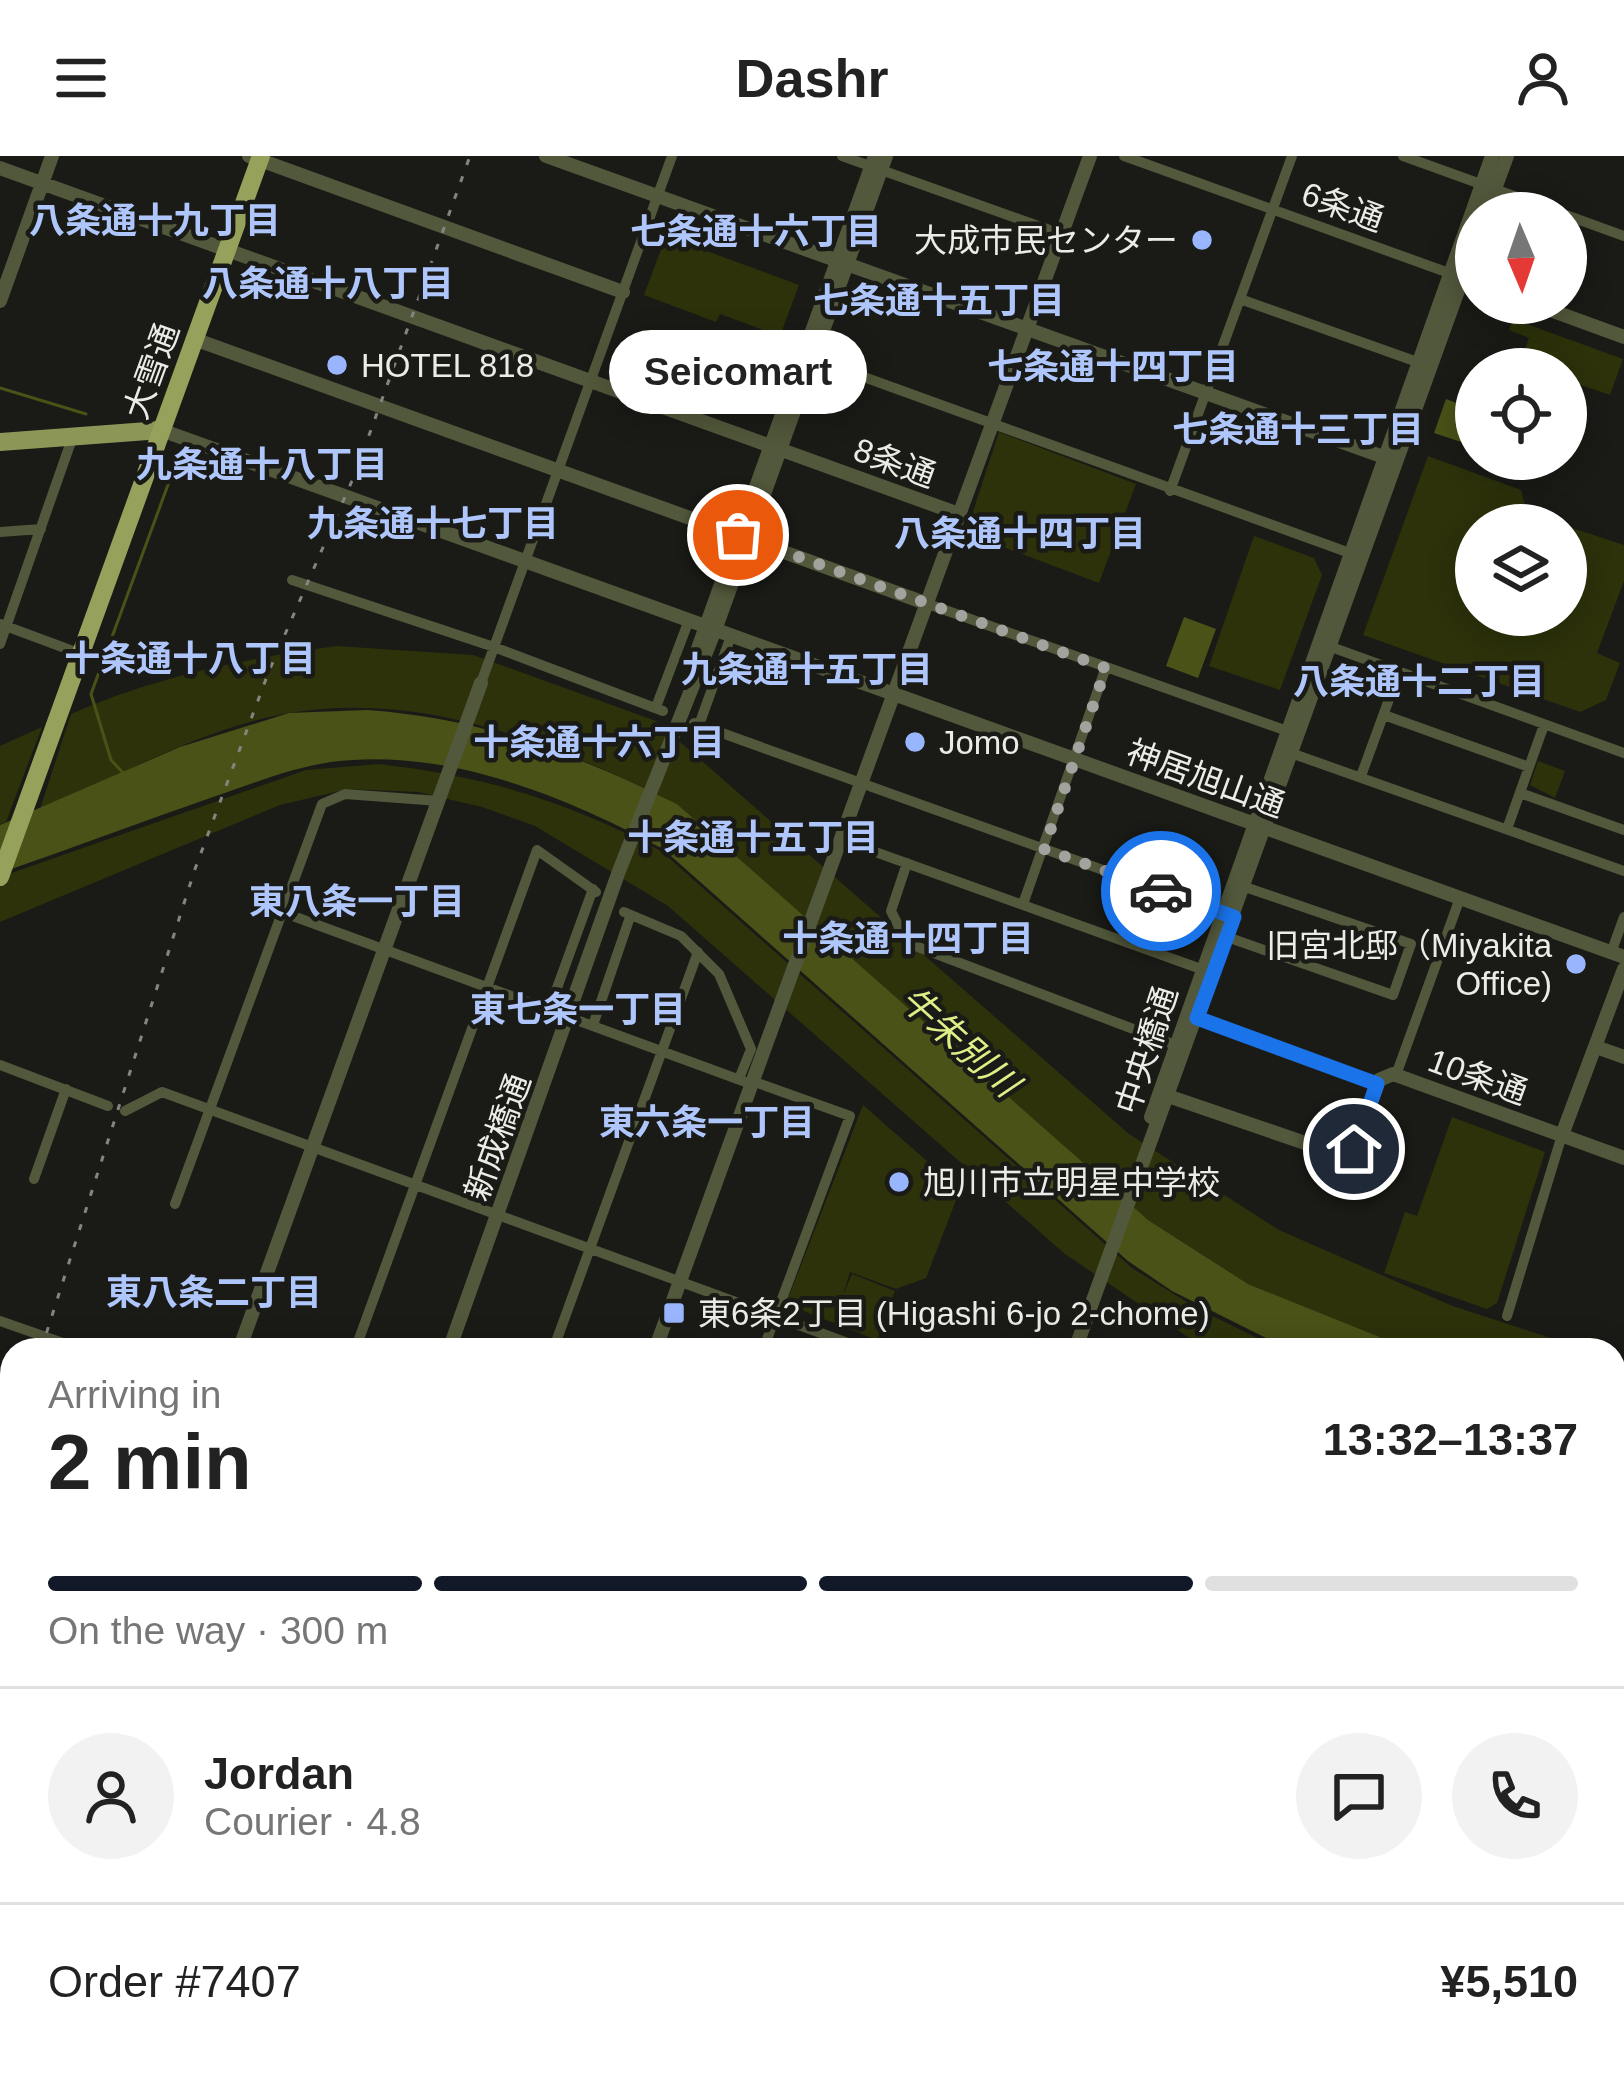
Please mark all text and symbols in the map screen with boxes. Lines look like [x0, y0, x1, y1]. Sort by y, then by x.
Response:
icon: menu [48, 45, 114, 111]
icon: person [1510, 45, 1576, 111]
text: Dashr [735, 48, 889, 108]
street label: 6条通 [1297, 175, 1389, 238]
north arrow [1455, 192, 1587, 324]
map controls [1455, 192, 1587, 636]
district label: 八条通十九丁目 [29, 200, 281, 241]
district label: 七条通十六丁目 [630, 211, 882, 252]
place label: 大成市民センター [914, 222, 1178, 259]
marker: 大成市民センター [1189, 227, 1215, 253]
district label: 八条通十八丁目 [202, 263, 454, 304]
district label: 七条通十五丁目 [813, 280, 1065, 321]
street label: 大雪通 [117, 318, 186, 424]
callout: Seicomart [609, 331, 867, 415]
district label: 七条通十四丁目 [987, 346, 1239, 387]
place label: HOTEL 818 [361, 347, 534, 384]
button: locate [1455, 348, 1587, 480]
text: Seicomart [644, 350, 832, 393]
marker: HOTEL 818 [324, 352, 350, 378]
district label: 七条通十三丁目 [1172, 409, 1424, 450]
street label: 8条通 [849, 431, 941, 494]
district label: 九条通十八丁目 [136, 444, 388, 485]
pin [687, 484, 789, 586]
icon: bag [705, 502, 771, 568]
district label: 九条通十七丁目 [307, 503, 559, 544]
button: layers [1455, 504, 1587, 636]
district label: 八条通十四丁目 [894, 513, 1146, 554]
district label: 十条通十八丁目 [64, 638, 316, 679]
district label: 九条通十五丁目 [681, 649, 933, 690]
district label: 八条通十二丁目 [1293, 661, 1545, 702]
district label: 十条通十六丁目 [473, 722, 725, 763]
place label: Jomo [939, 724, 1020, 761]
marker: Jomo [902, 729, 928, 755]
street label: 神居旭山通 [1122, 733, 1290, 824]
district label: 十条通十五丁目 [627, 817, 879, 858]
courier [1101, 831, 1221, 951]
icon: car [1128, 858, 1194, 924]
district label: 東八条一丁目 [249, 881, 465, 922]
district label: 十条通十四丁目 [782, 918, 1034, 959]
place label: 旧宮北邸（Miyakita Office) [1266, 927, 1553, 1002]
marker: 旧宮北邸（Miyakita Office) [1563, 951, 1589, 977]
water label: 牛朱別川 [892, 978, 1030, 1107]
street label: 中央橋通 [1108, 982, 1184, 1119]
district label: 東七条一丁目 [470, 989, 686, 1030]
street label: 10条通 [1423, 1042, 1532, 1111]
street label: 新成橋通 [458, 1069, 537, 1206]
pin [1303, 1098, 1405, 1200]
district label: 東六条一丁目 [599, 1102, 815, 1143]
icon: home [1321, 1116, 1387, 1182]
place label: 旭川市立明星中学校 [923, 1164, 1220, 1201]
marker: 旭川市立明星中学校 [886, 1169, 912, 1195]
district label: 東八条二丁目 [106, 1272, 322, 1313]
place label: 東6条2丁目 (Higashi 6-jo 2-chome) [698, 1295, 1210, 1332]
marker: 東6条2丁目 (Higashi 6-jo 2-chome) [661, 1300, 687, 1326]
text: Arriving in [48, 1373, 221, 1416]
text: 13:32–13:37 [1323, 1414, 1578, 1465]
text: 2 min [48, 1418, 252, 1506]
text: On the way · 300 m [48, 1609, 388, 1652]
button: person [48, 1733, 174, 1859]
button: chat [1296, 1733, 1422, 1859]
button: phone [1452, 1733, 1578, 1859]
text: Jordan [204, 1748, 354, 1799]
text: Courier · 4.8 [204, 1800, 421, 1843]
text: Order #7407 [48, 1956, 301, 2007]
text: ¥5,510 [1440, 1956, 1578, 2007]

